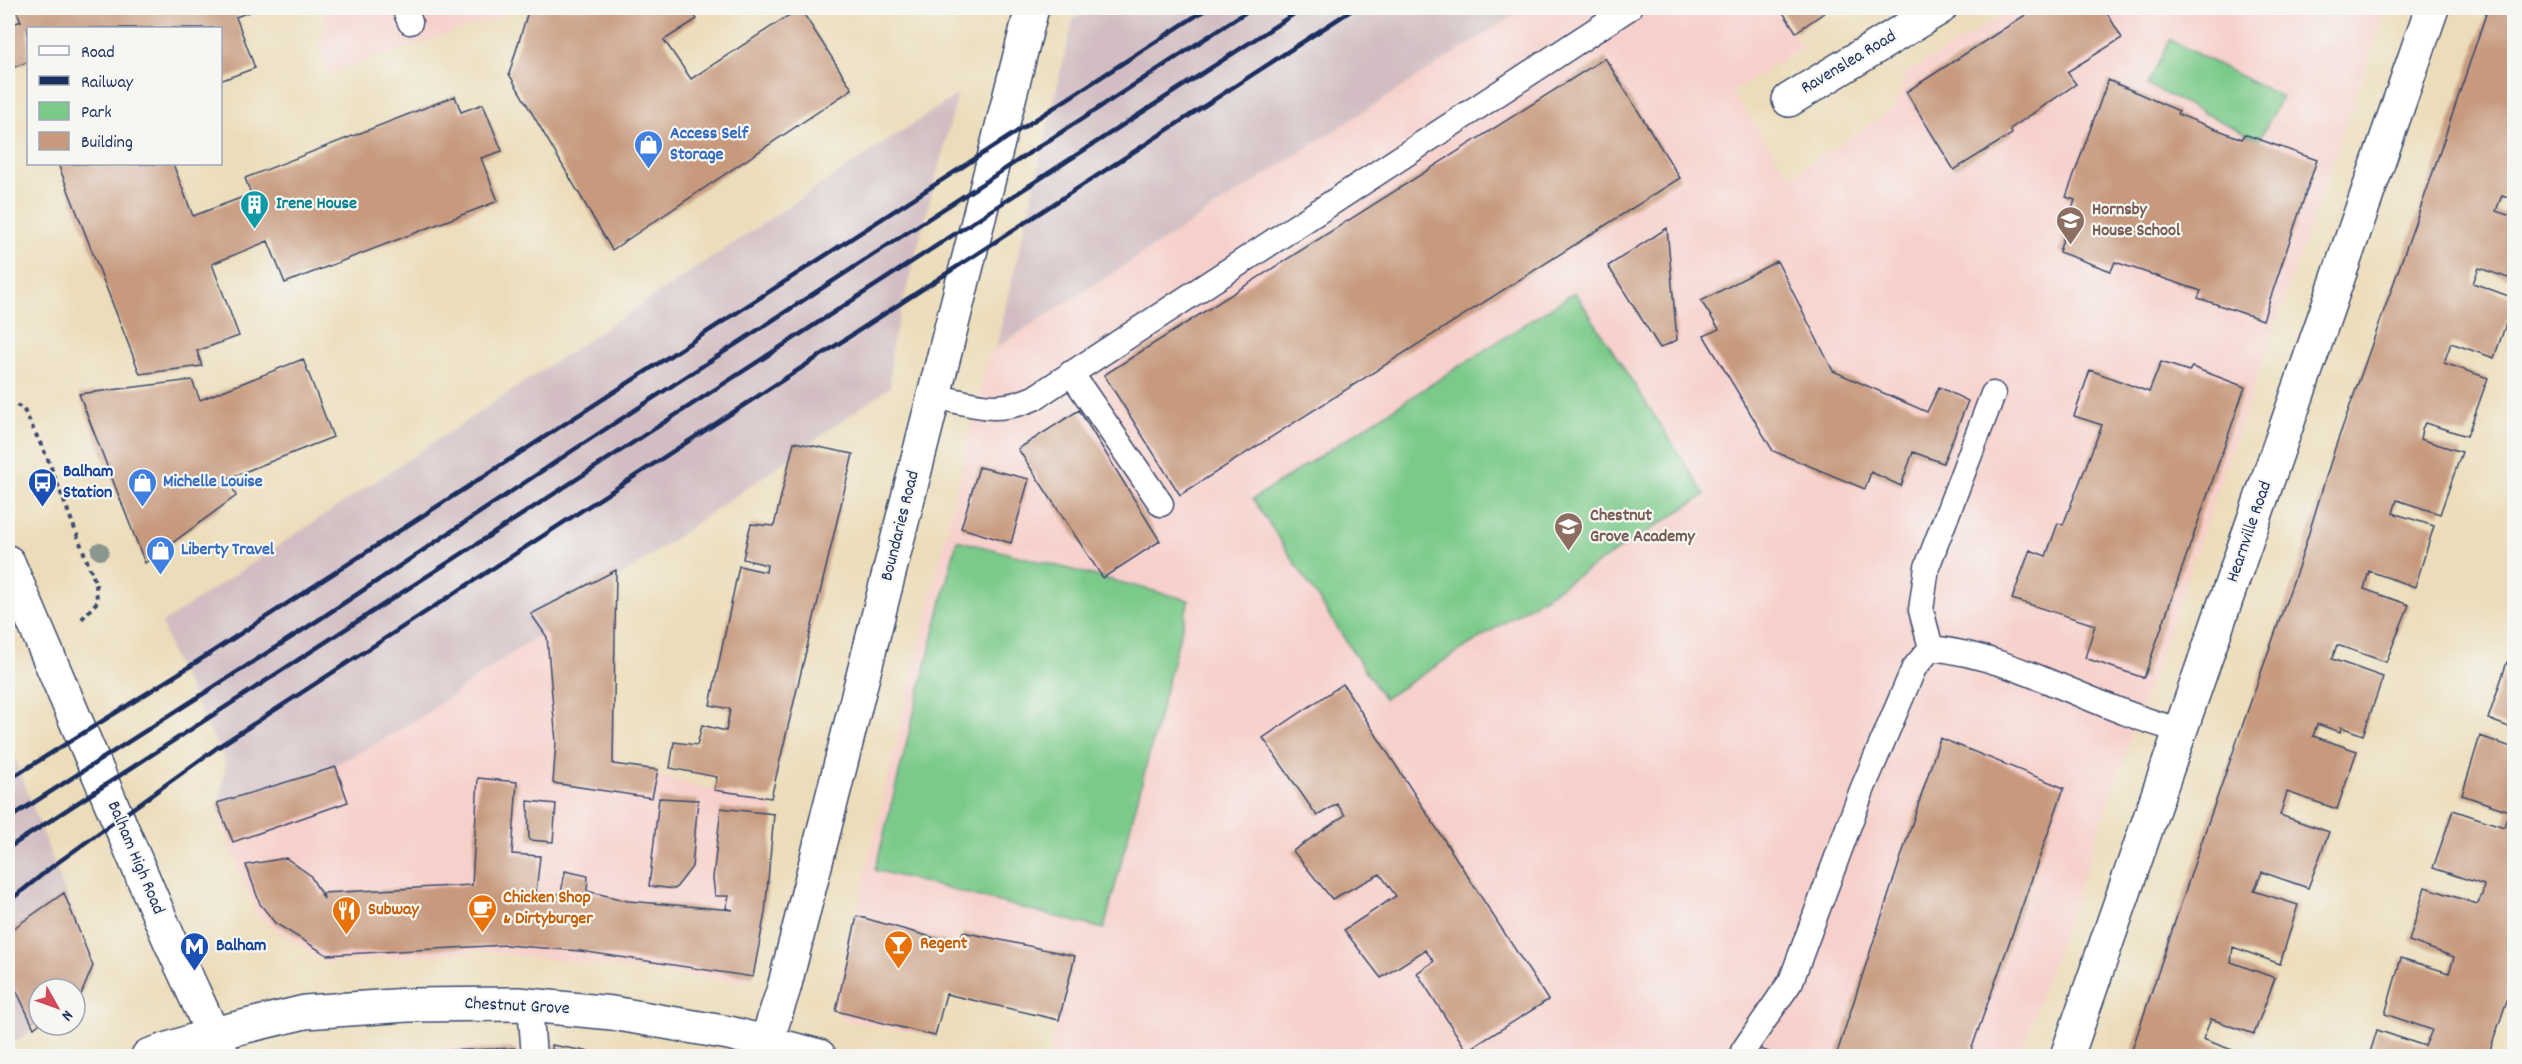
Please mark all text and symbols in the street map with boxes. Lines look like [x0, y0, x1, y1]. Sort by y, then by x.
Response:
street label: Ravenslea Road [1797, 25, 1901, 101]
legend [27, 27, 222, 165]
text: Road [81, 41, 115, 66]
text: Railway [81, 71, 134, 96]
text: Park [81, 101, 112, 126]
place label: Access Self Storage [670, 122, 750, 168]
shop icon: Access Self Storage [633, 128, 665, 170]
text: Building [81, 131, 133, 156]
building icon: Irene House [239, 188, 271, 230]
place label: Irene House [276, 192, 357, 217]
place label: Hornsby House School [2092, 198, 2181, 244]
school or university icon: Hornsby House School [2055, 204, 2087, 246]
place label: Balham Station [63, 460, 113, 506]
bus stop icon: Balham Station [26, 466, 58, 508]
shop icon: Michelle Louise [126, 466, 158, 508]
street label: Boundaries Road [875, 468, 927, 584]
place label: Michelle Louise [163, 470, 263, 495]
street label: Hearnville Road [2221, 478, 2279, 586]
place label: Chestnut Grove Academy [1590, 504, 1696, 550]
school or university icon: Chestnut Grove Academy [1553, 510, 1585, 552]
shop icon: Liberty Travel [144, 534, 176, 576]
place label: Liberty Travel [181, 538, 275, 563]
street label: Balham High Road [100, 797, 170, 919]
place label: Chicken Shop & Dirtyburger [503, 886, 593, 932]
cafe icon: Chicken Shop & Dirtyburger [466, 892, 498, 934]
restaurant icon: Subway [331, 894, 363, 936]
place label: Subway [368, 898, 420, 923]
bar icon: Regent [883, 928, 915, 970]
metro station icon: Balham [179, 930, 211, 972]
place label: Regent [920, 932, 968, 957]
place label: Balham [216, 934, 266, 959]
north arrow [27, 977, 87, 1037]
street label: Chestnut Grove [464, 992, 570, 1022]
text: N [55, 1005, 78, 1026]

